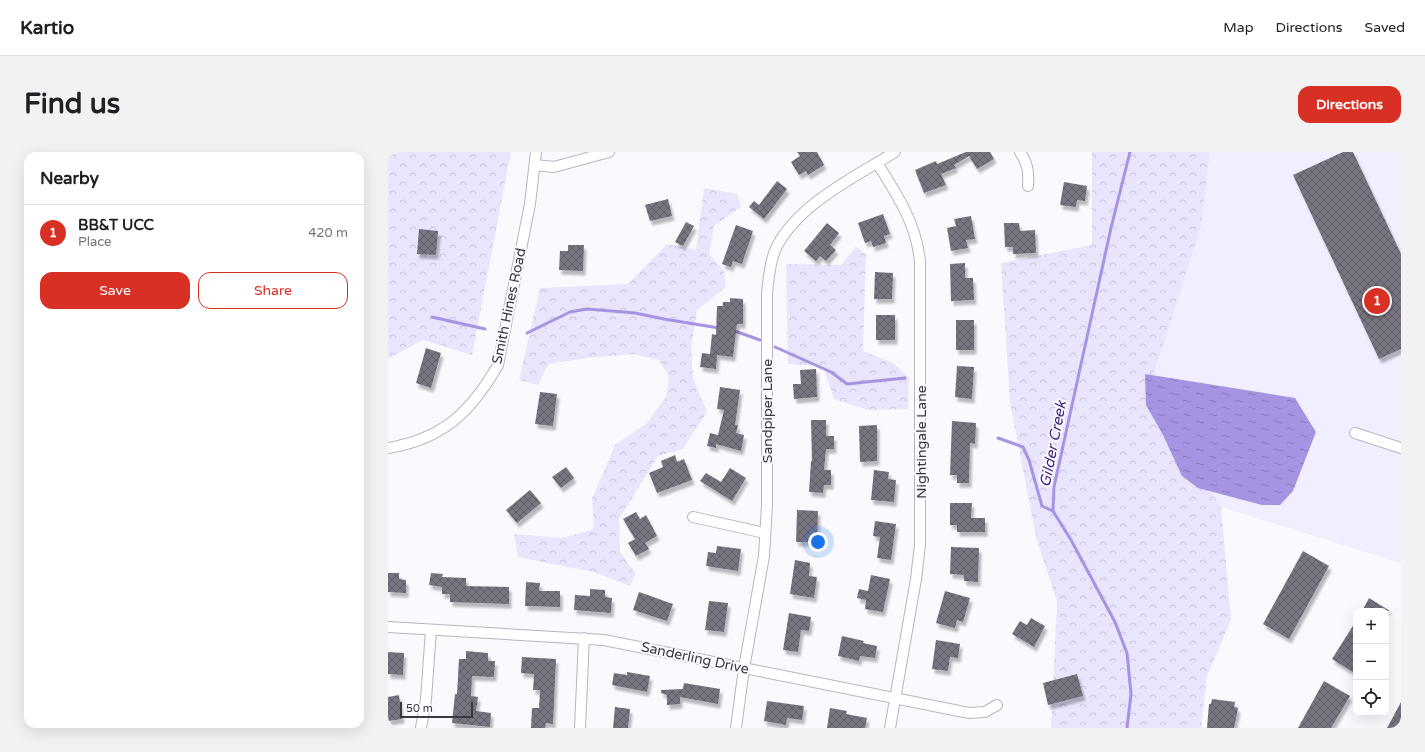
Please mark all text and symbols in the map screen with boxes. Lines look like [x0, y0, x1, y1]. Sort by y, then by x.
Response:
text: Kartio [20, 17, 74, 39]
text: Map [1223, 19, 1254, 36]
text: Directions [1276, 19, 1343, 36]
text: Saved [1365, 19, 1405, 36]
button: Directions [1298, 86, 1401, 123]
text: Find us [24, 87, 120, 121]
text: Nearby [40, 168, 99, 189]
text: BB&T UCC [78, 216, 154, 234]
text: 1 [49, 225, 57, 241]
text: 420 m [308, 225, 348, 241]
text: Place [78, 234, 111, 250]
street label: Smith Hines Road [488, 246, 530, 366]
button: Save [40, 272, 190, 309]
button: Share [198, 272, 348, 309]
pin: 1 [1364, 286, 1390, 316]
street label: Sandpiper Lane [759, 359, 776, 463]
street label: Nightingale Lane [913, 385, 930, 499]
water label: Gilder Creek [1036, 398, 1071, 489]
your location [808, 532, 828, 552]
map controls [1353, 608, 1389, 716]
button: + [1353, 608, 1389, 644]
street label: Sanderling Drive [640, 638, 750, 678]
button: − [1353, 644, 1389, 680]
button: locate [1353, 680, 1389, 716]
scale bar [400, 700, 473, 719]
text: 50 m [406, 702, 433, 715]

